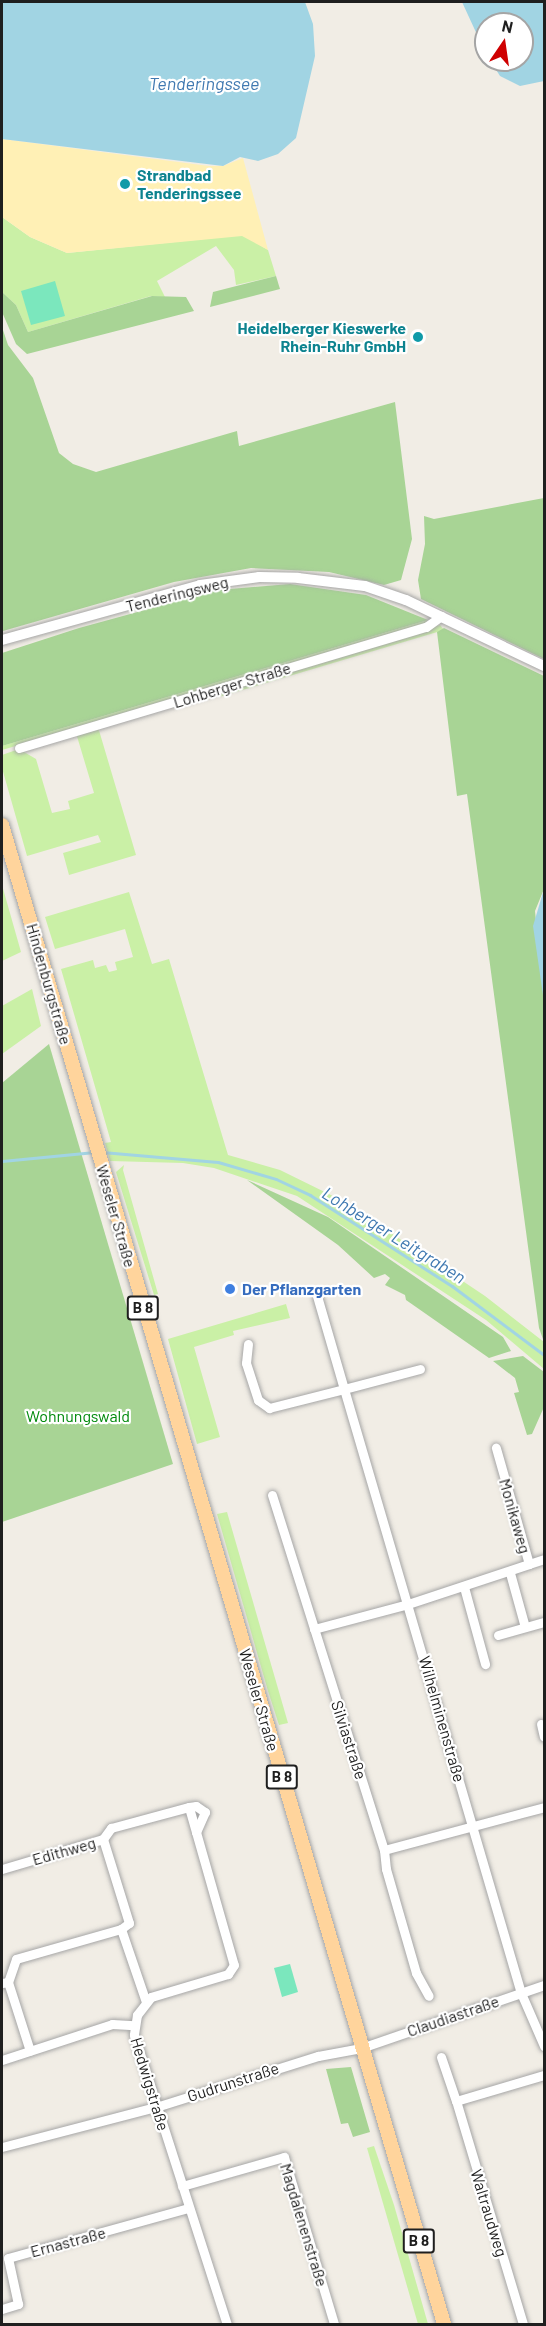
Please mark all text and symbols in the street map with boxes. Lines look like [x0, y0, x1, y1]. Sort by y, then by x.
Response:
north arrow [474, 12, 534, 72]
text: N [500, 15, 515, 36]
water label: Tenderingssee [149, 72, 259, 94]
place label: Strandbad Tenderingssee [137, 165, 241, 203]
marker: Strandbad Tenderingssee [118, 177, 132, 191]
place label: Heidelberger Kieswerke Rhein-Ruhr GmbH [237, 318, 406, 356]
marker: Heidelberger Kieswerke Rhein-Ruhr GmbH [411, 330, 425, 344]
street label: Tenderingsweg [124, 572, 230, 616]
street label: Lohberger Straße [171, 658, 293, 712]
street label: Hindenburgstraße [23, 921, 75, 1047]
street label: Weseler Straße [92, 1163, 140, 1269]
water label: Lohberger Leitgraben [318, 1182, 470, 1288]
place label: Der Pflanzgarten [242, 1279, 361, 1299]
marker: Der Pflanzgarten [223, 1282, 237, 1296]
road number: B 8 [126, 1296, 160, 1320]
park label: Wohnungswald [26, 1406, 130, 1426]
street label: Monikaweg [495, 1476, 535, 1556]
street label: Weseler Straße [235, 1647, 283, 1753]
street label: Wilhelminenstraße [415, 1654, 469, 1784]
street label: Silviastraße [327, 1698, 371, 1782]
road number: B 8 [266, 1765, 298, 1789]
street label: Edithweg [30, 1833, 98, 1869]
street label: Claudiastraße [404, 1991, 502, 2041]
street label: Hedwigstraße [127, 2035, 173, 2133]
street label: Gudrunstraße [185, 2058, 281, 2106]
street label: Magdalenenstraße [276, 2161, 332, 2289]
street label: Waltraudweg [467, 2167, 511, 2259]
street label: Ernastraße [28, 2223, 108, 2261]
road number: B 8 [402, 2229, 436, 2253]

